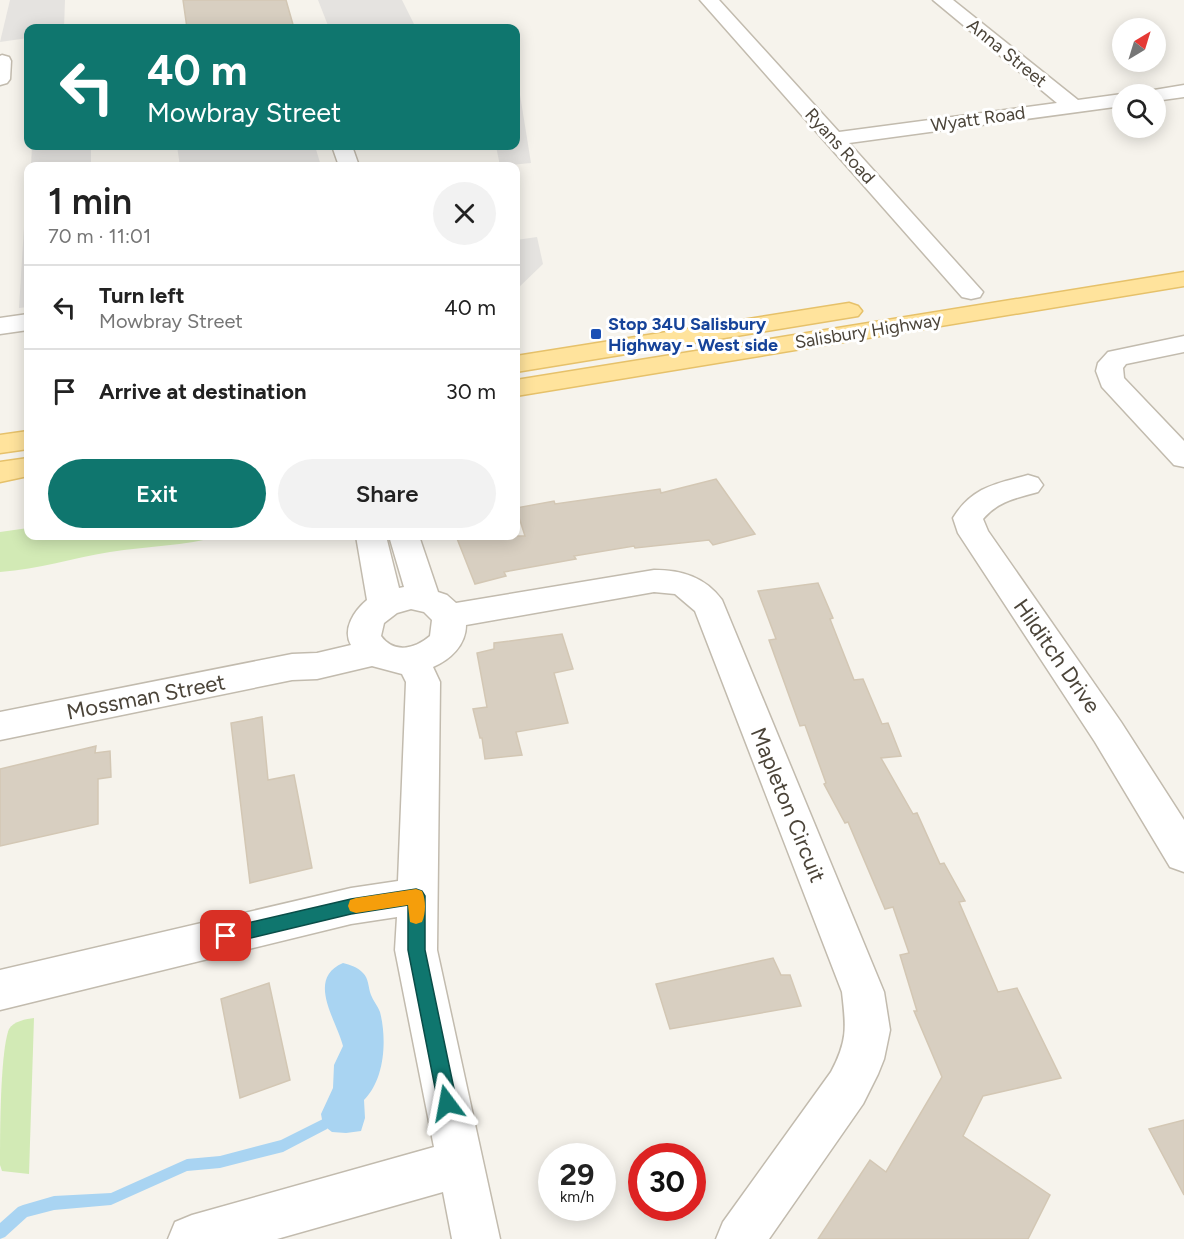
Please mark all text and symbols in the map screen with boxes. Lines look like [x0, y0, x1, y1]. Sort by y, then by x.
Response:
street label: Anna Street [963, 14, 1051, 92]
north arrow [1112, 18, 1166, 72]
map controls [1112, 18, 1166, 138]
text: 40 m [147, 45, 247, 96]
icon: left [48, 48, 126, 126]
button: search [1112, 84, 1166, 138]
text: Mowbray Street [147, 96, 341, 129]
street label: Wyatt Road [929, 101, 1027, 137]
street label: Ryans Road [800, 104, 880, 188]
text: 1 min [48, 180, 132, 223]
button: close [433, 182, 496, 245]
text: 70 m · 11:01 [48, 224, 151, 248]
text: Turn left [99, 282, 185, 309]
icon: left [48, 291, 81, 324]
text: 40 m [444, 294, 496, 321]
street label: Salisbury Highway [793, 308, 943, 353]
text: Mowbray Street [99, 309, 243, 333]
place label: Stop 34U Salisbury Highway - West side [608, 313, 778, 356]
marker: Stop 34U Salisbury Highway - West side [589, 327, 603, 341]
icon: arrive [48, 375, 81, 408]
text: Arrive at destination [99, 378, 307, 405]
text: 30 m [446, 378, 496, 405]
button: Exit [48, 459, 266, 528]
button: Share [278, 459, 496, 528]
street label: Hilditch Drive [1008, 594, 1106, 718]
street label: Mossman Street [64, 668, 228, 726]
street label: Mapleton Circuit [745, 724, 831, 886]
pin [200, 910, 251, 961]
icon: arrive [209, 919, 242, 952]
position arrow [415, 1071, 479, 1135]
speed limit sign: 30 [628, 1143, 706, 1221]
text: 29 [560, 1156, 594, 1193]
text: km/h [560, 1188, 594, 1206]

